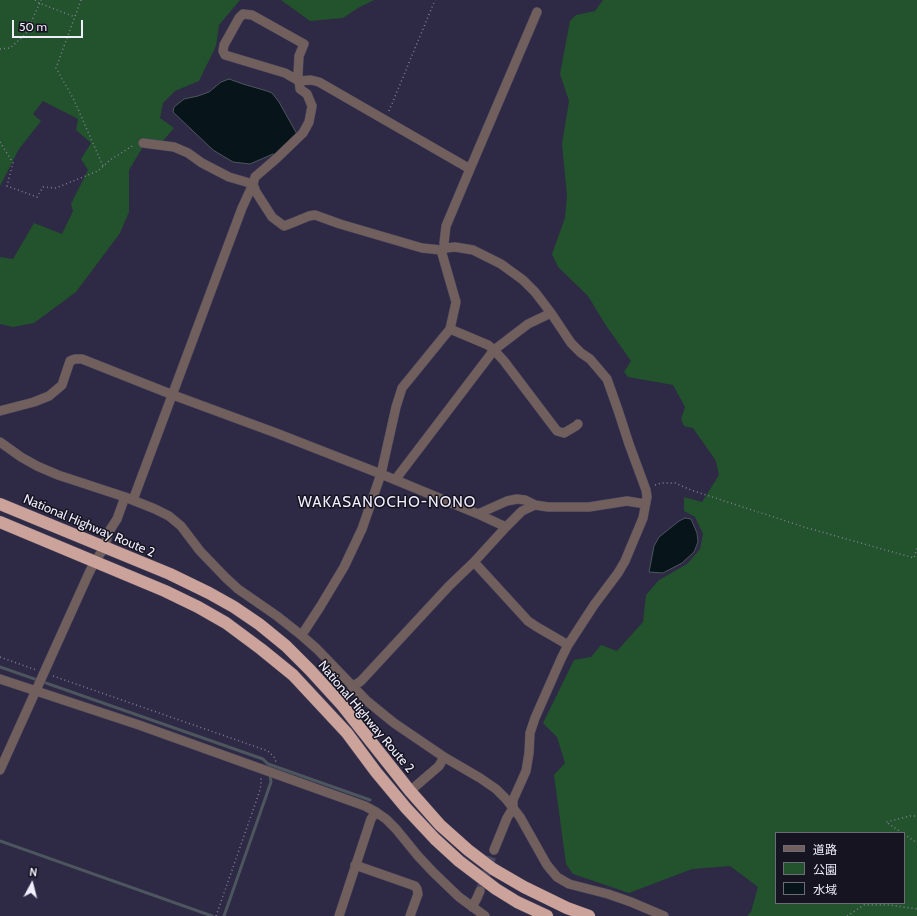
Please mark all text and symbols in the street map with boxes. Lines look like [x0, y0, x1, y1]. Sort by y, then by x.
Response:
scale bar [14, 12, 85, 38]
text: 50 m [19, 19, 47, 34]
street label: National Highway Route 2 [21, 491, 157, 561]
district label: WAKASANOCHO-NONO [298, 494, 476, 512]
street label: National Highway Route 2 [315, 658, 417, 776]
legend [775, 832, 905, 904]
text: 道路 [813, 842, 837, 857]
text: 公園 [813, 862, 837, 877]
north arrow [12, 864, 52, 904]
text: N [29, 865, 38, 880]
text: 水域 [813, 882, 837, 897]

